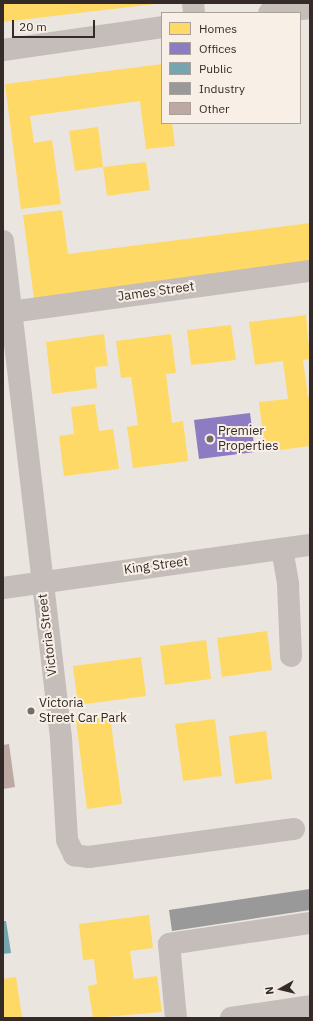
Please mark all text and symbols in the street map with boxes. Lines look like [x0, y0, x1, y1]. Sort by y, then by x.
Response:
scale bar [14, 12, 97, 38]
legend [161, 12, 301, 124]
text: 20 m [19, 19, 47, 34]
text: Homes [199, 21, 237, 36]
text: Offices [199, 41, 237, 56]
text: Public [199, 61, 232, 76]
text: Industry [199, 81, 245, 96]
text: Other [199, 101, 230, 116]
street label: James Street [117, 279, 195, 305]
place label: Premier Properties [218, 424, 279, 455]
marker: Premier Properties [205, 434, 215, 444]
street label: King Street [123, 554, 189, 578]
street label: Victoria Street [35, 593, 61, 677]
place label: Victoria Street Car Park [39, 696, 127, 727]
marker: Victoria Street Car Park [26, 706, 36, 716]
north arrow [261, 969, 301, 1009]
text: N [262, 986, 277, 996]

